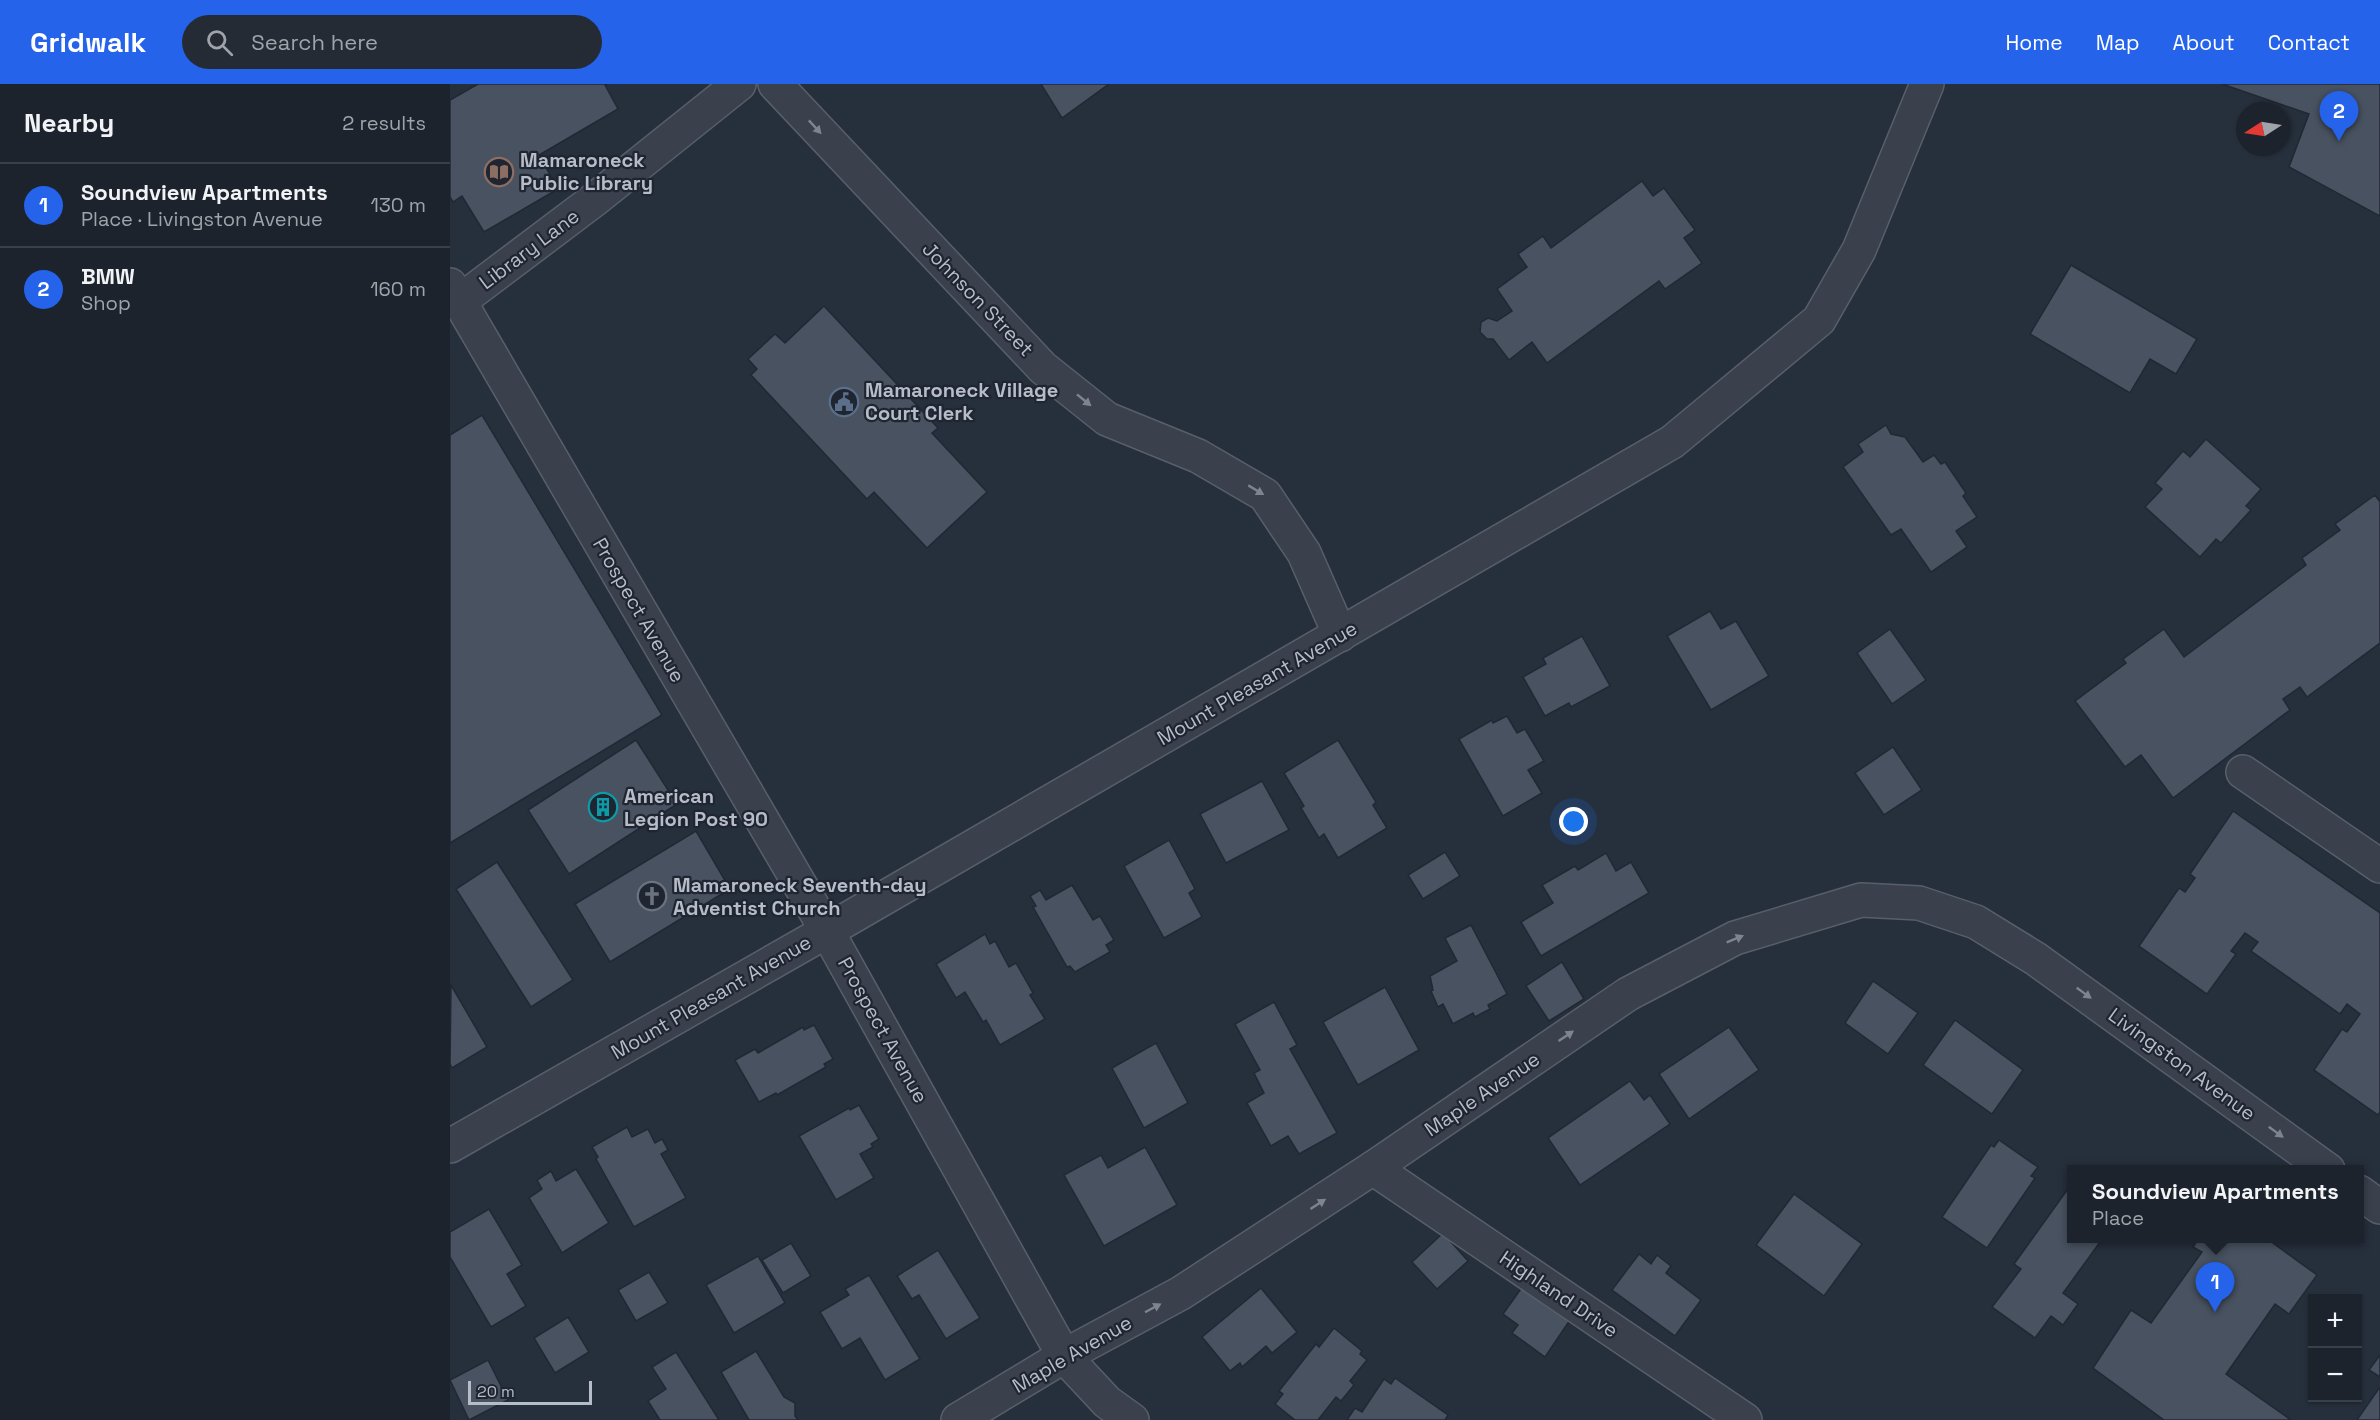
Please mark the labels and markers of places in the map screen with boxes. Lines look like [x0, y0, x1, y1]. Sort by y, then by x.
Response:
pin: 2 [2320, 92, 2358, 141]
place label: Mamaroneck Public Library [520, 147, 653, 196]
library icon: Mamaroneck Public Library [483, 156, 515, 188]
place label: Mamaroneck Village Court Clerk [865, 377, 1058, 426]
public building icon: Mamaroneck Village Court Clerk [828, 386, 860, 418]
place label: American Legion Post 90 [624, 783, 768, 832]
building icon: American Legion Post 90 [587, 791, 619, 823]
place label: Mamaroneck Seventh-day Adventist Church [673, 872, 927, 921]
church icon: Mamaroneck Seventh-day Adventist Church [636, 880, 668, 912]
pin: 1 [2196, 1262, 2234, 1312]

